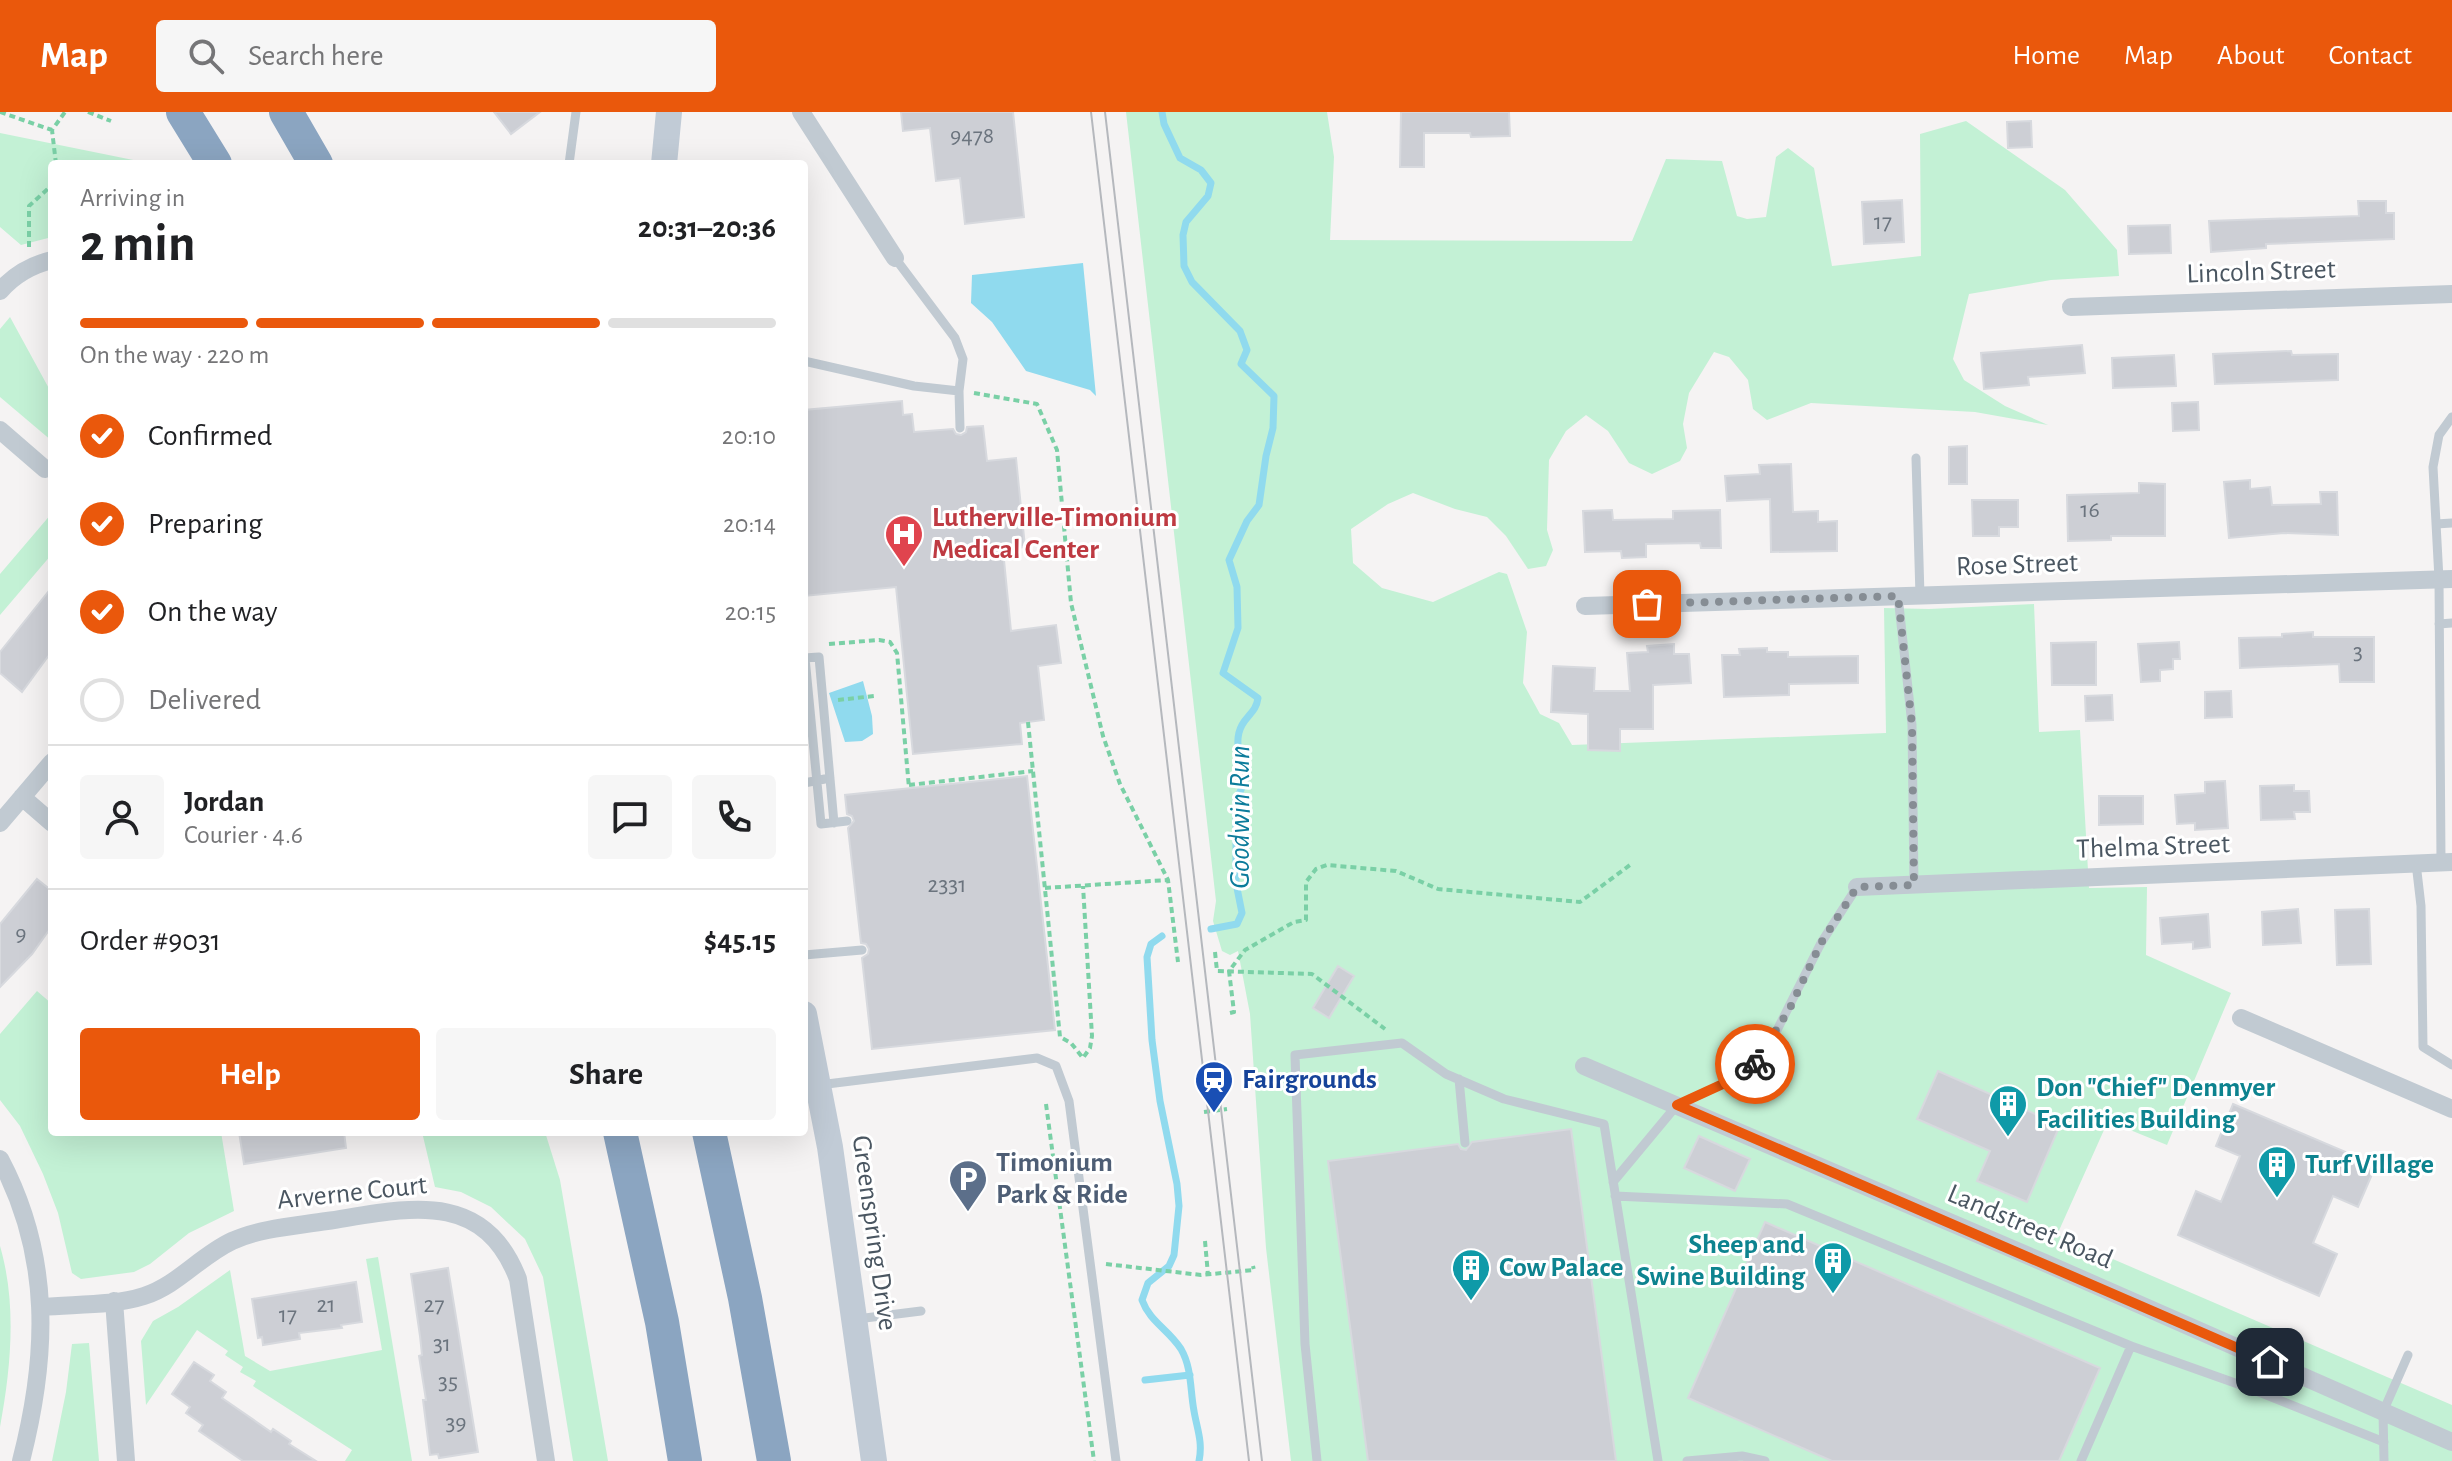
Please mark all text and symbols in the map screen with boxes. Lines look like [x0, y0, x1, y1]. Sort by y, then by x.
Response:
search box [156, 20, 716, 92]
icon: search [184, 34, 228, 78]
text: Map [40, 37, 108, 75]
text: Search here [248, 41, 384, 71]
text: Home [2013, 42, 2080, 70]
text: Map [2124, 42, 2173, 70]
text: About [2217, 42, 2285, 70]
text: Contact [2329, 42, 2412, 70]
house number: 9478 [950, 124, 994, 148]
text: Arriving in [80, 185, 185, 211]
house number: 17 [1874, 210, 1892, 234]
text: 20:31–20:36 [638, 213, 776, 243]
text: 2 min [80, 218, 195, 270]
street label: Lincoln Street [2186, 255, 2336, 289]
text: On the way · 220 m [80, 342, 269, 368]
icon: check [80, 414, 124, 458]
text: Confirmed [148, 421, 272, 451]
text: 20:10 [722, 423, 776, 449]
house number: 16 [2080, 498, 2100, 522]
icon: check [80, 502, 124, 546]
place label: Lutherville-Timonium Medical Center [932, 504, 1177, 564]
text: Preparing [148, 509, 263, 539]
text: 20:14 [723, 511, 776, 537]
hospital icon: Lutherville-Timonium Medical Center [883, 513, 925, 568]
street label: Rose Street [1956, 549, 2079, 581]
pin [1613, 570, 1681, 638]
icon: bag [1625, 582, 1669, 626]
icon: check [80, 590, 124, 634]
text: On the way [148, 597, 277, 627]
text: 20:15 [725, 599, 776, 625]
house number: 3 [2353, 640, 2363, 664]
text: Delivered [148, 685, 261, 715]
water label: Goodwin Run [1225, 745, 1255, 889]
button: person [80, 775, 164, 859]
button: chat [588, 775, 672, 859]
button: phone [692, 775, 776, 859]
text: Jordan [184, 787, 264, 817]
text: Courier · 4.6 [184, 822, 303, 848]
street label: Thelma Street [2076, 830, 2230, 864]
house number: 2331 [928, 873, 966, 897]
house number: 9 [15, 922, 27, 946]
text: Order #9031 [80, 926, 221, 956]
text: $45.15 [704, 926, 776, 956]
courier [1715, 1024, 1795, 1104]
button: Help [80, 1028, 420, 1120]
button: Share [436, 1028, 776, 1120]
icon: bike [1733, 1042, 1777, 1086]
station icon: Fairgrounds [1193, 1059, 1235, 1114]
place label: Fairgrounds [1242, 1066, 1377, 1094]
place label: Don "Chief" Denmyer Facilities Building [2036, 1074, 2275, 1134]
building icon: Don "Chief" Denmyer Facilities Building [1987, 1083, 2029, 1138]
street label: Greenspring Drive [846, 1134, 902, 1332]
building icon: Turf Village [2256, 1144, 2298, 1199]
place label: Timonium Park & Ride [996, 1149, 1128, 1209]
place label: Turf Village [2305, 1151, 2434, 1179]
parking icon: Timonium Park & Ride [947, 1158, 989, 1213]
street label: Arverne Court [276, 1171, 428, 1215]
street label: Landstreet Road [1943, 1180, 2117, 1274]
place label: Sheep and Swine Building [1636, 1231, 1806, 1291]
building icon: Sheep and Swine Building [1812, 1240, 1854, 1295]
building icon: Cow Palace [1450, 1247, 1492, 1302]
place label: Cow Palace [1499, 1254, 1623, 1282]
house number: 21 [316, 1293, 336, 1317]
house number: 27 [424, 1293, 444, 1317]
house number: 17 [279, 1303, 297, 1327]
pin [2236, 1328, 2304, 1396]
house number: 31 [433, 1332, 451, 1356]
icon: home [2248, 1340, 2292, 1384]
house number: 35 [438, 1370, 458, 1394]
house number: 39 [445, 1411, 467, 1435]

